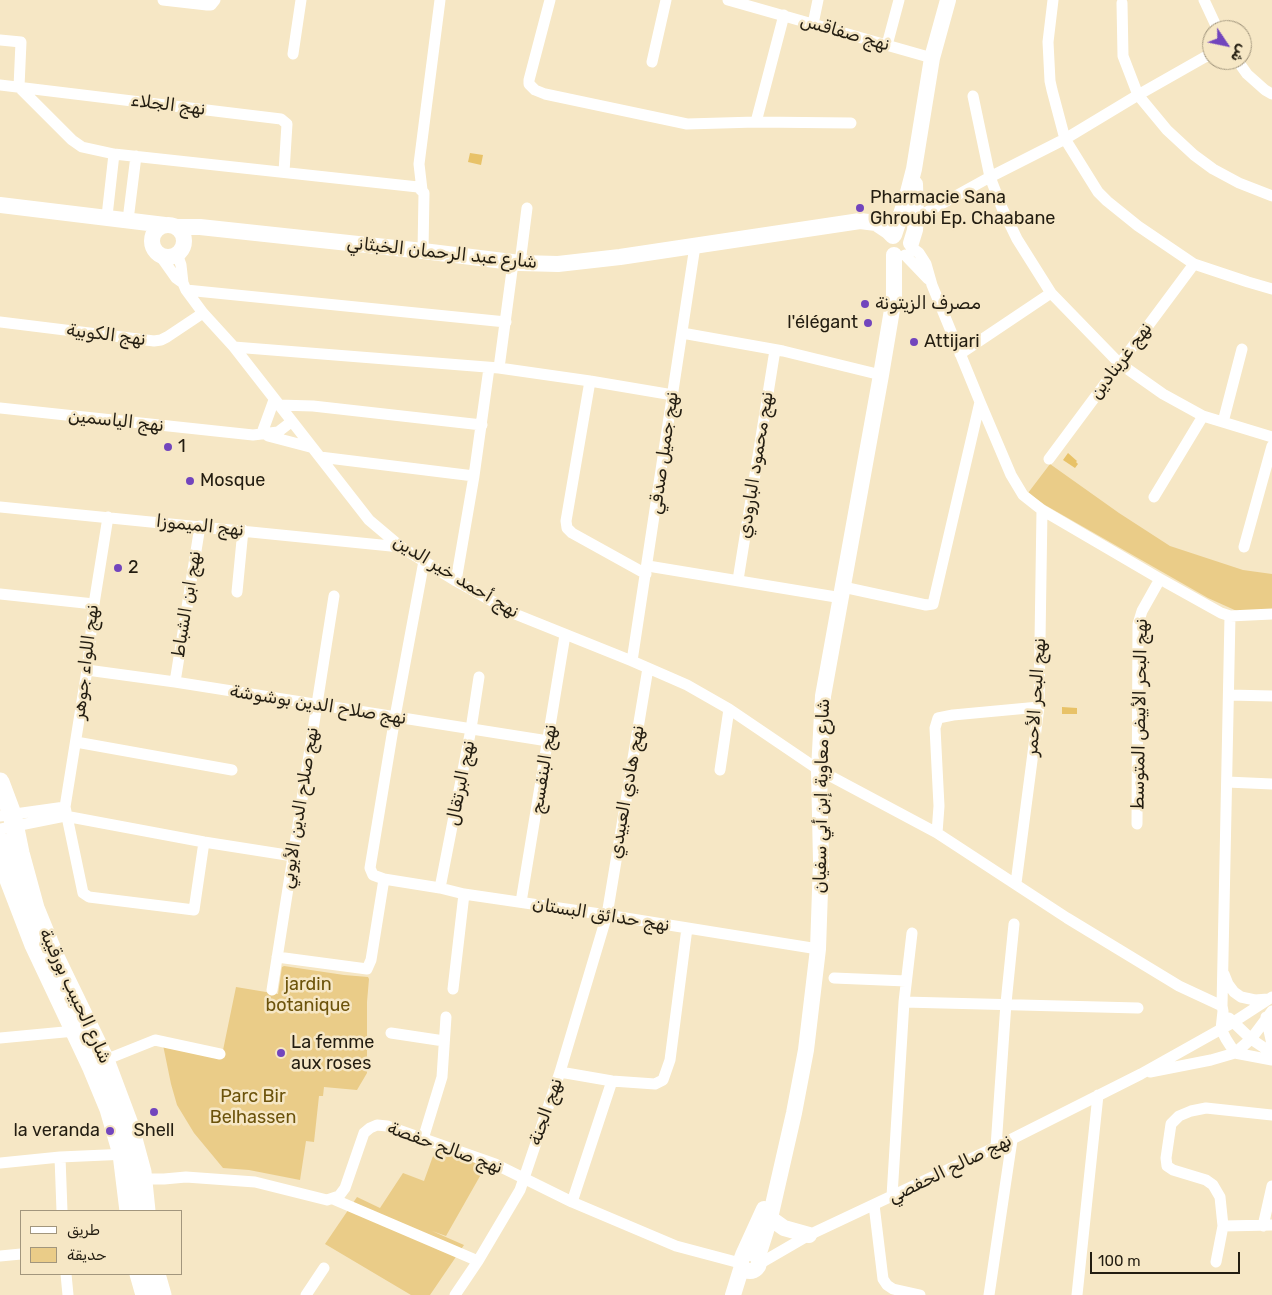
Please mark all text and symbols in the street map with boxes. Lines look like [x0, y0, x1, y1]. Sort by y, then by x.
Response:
street label: نهج صفاقس [798, 10, 892, 56]
north arrow [1202, 20, 1252, 70]
text: ش [1227, 41, 1251, 65]
street label: نهج الجلاء [129, 90, 207, 120]
place label: Pharmacie Sana Ghroubi Ep. Chaabane [870, 187, 1055, 230]
marker: Pharmacie Sana Ghroubi Ep. Chaabane [854, 202, 866, 214]
street label: شارع عبد الرحمان الخبثاني [346, 232, 538, 274]
place label: مصرف الزيتونة [875, 293, 981, 315]
marker: مصرف الزيتونة [859, 298, 871, 310]
place label: l'élégant [787, 312, 858, 334]
marker: l'élégant [862, 317, 874, 329]
street label: نهج غرينادين [1085, 318, 1157, 404]
street label: نهج الكوبية [65, 319, 147, 351]
place label: Attijari [924, 331, 980, 353]
marker: Attijari [908, 336, 920, 348]
street label: نهج جميل صدقي [645, 390, 683, 516]
street label: نهج محمود البارودي [734, 390, 778, 540]
street label: نهج الياسمين [67, 405, 165, 437]
place label: 1 [178, 436, 186, 458]
marker: 1 [162, 441, 174, 453]
place label: Mosque [200, 470, 265, 492]
marker: Mosque [184, 475, 196, 487]
street label: نهج الميموزا [155, 511, 245, 541]
street label: نهج أحمد خير الدين [389, 531, 523, 623]
street label: نهج ابن الشباط [168, 549, 206, 659]
place label: 2 [128, 557, 139, 579]
marker: 2 [112, 562, 124, 574]
street label: نهج اللواء جوهر [68, 603, 104, 721]
street label: نهج البحر الأبيض المتوسط [1128, 618, 1152, 810]
street label: نهج البحر الأحمر [1021, 637, 1051, 757]
street label: نهج صلاح الدين بوشوشة [228, 680, 408, 730]
street label: شارع معاوية إبن أبي سفيان [810, 698, 834, 894]
street label: نهج البنفسج [526, 723, 562, 815]
street label: نهج هادي العبيدي [605, 724, 649, 860]
street label: نهج صلاح الدين الأيوبي [277, 726, 323, 890]
street label: نهج البرتقال [442, 738, 480, 828]
street label: نهج حدائق البستان [531, 893, 671, 937]
street label: شارع الحبيب بورقيبة [34, 925, 116, 1067]
park label: jardin botanique [266, 974, 350, 1016]
place label: La femme aux roses [291, 1032, 374, 1074]
marker: La femme aux roses [275, 1047, 287, 1059]
street label: نهج الجنة [524, 1076, 568, 1148]
park label: Parc Bir Belhassen [210, 1086, 296, 1128]
marker: Shell [148, 1106, 160, 1118]
street label: نهج صالح حفصة [384, 1117, 506, 1179]
place label: la veranda [13, 1120, 100, 1142]
place label: Shell [134, 1120, 174, 1142]
marker: la veranda [104, 1125, 116, 1137]
street label: نهج صالح الحفصي [885, 1130, 1015, 1208]
legend [20, 1210, 182, 1275]
text: طريق [67, 1221, 100, 1239]
scale bar [1092, 1242, 1242, 1274]
text: حديقة [67, 1246, 107, 1264]
text: 100 m [1098, 1252, 1140, 1270]

